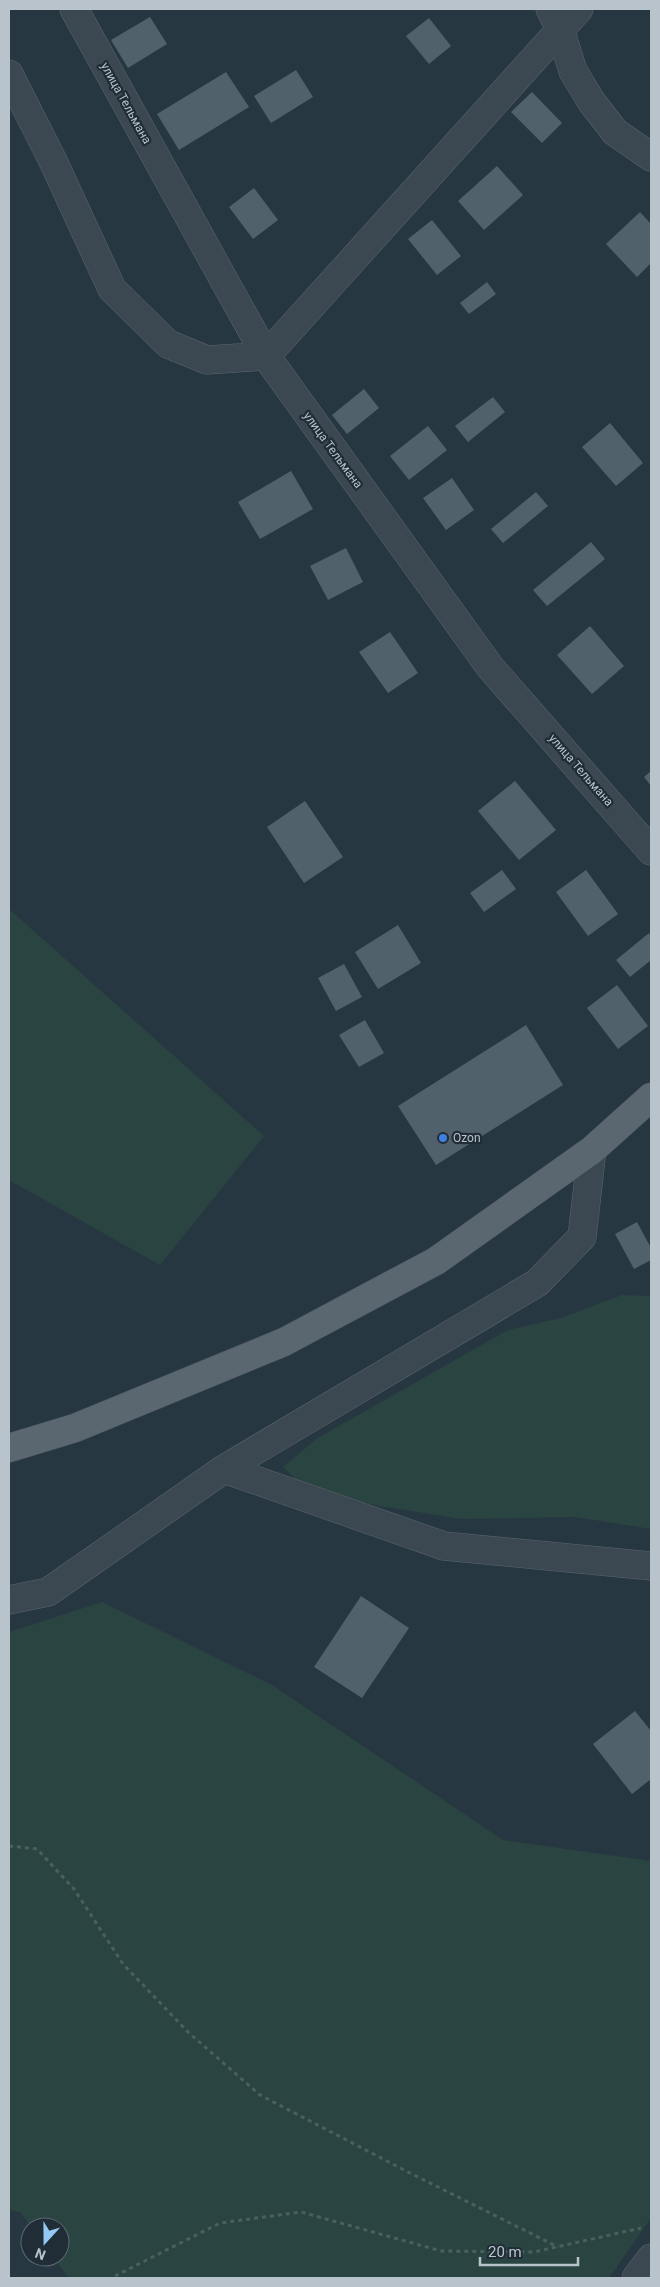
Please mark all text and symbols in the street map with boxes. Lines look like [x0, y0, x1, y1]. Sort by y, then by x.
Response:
street label: улица Тельмана [98, 60, 154, 146]
street label: улица Тельмана [301, 409, 365, 491]
street label: улица Тельмана [546, 731, 616, 809]
place label: Ozon [453, 1131, 481, 1145]
marker: Ozon [437, 1132, 449, 1144]
north arrow [20, 2217, 70, 2267]
scale bar [480, 2234, 578, 2266]
text: 20 m [488, 2243, 522, 2261]
text: N [33, 2245, 48, 2263]

